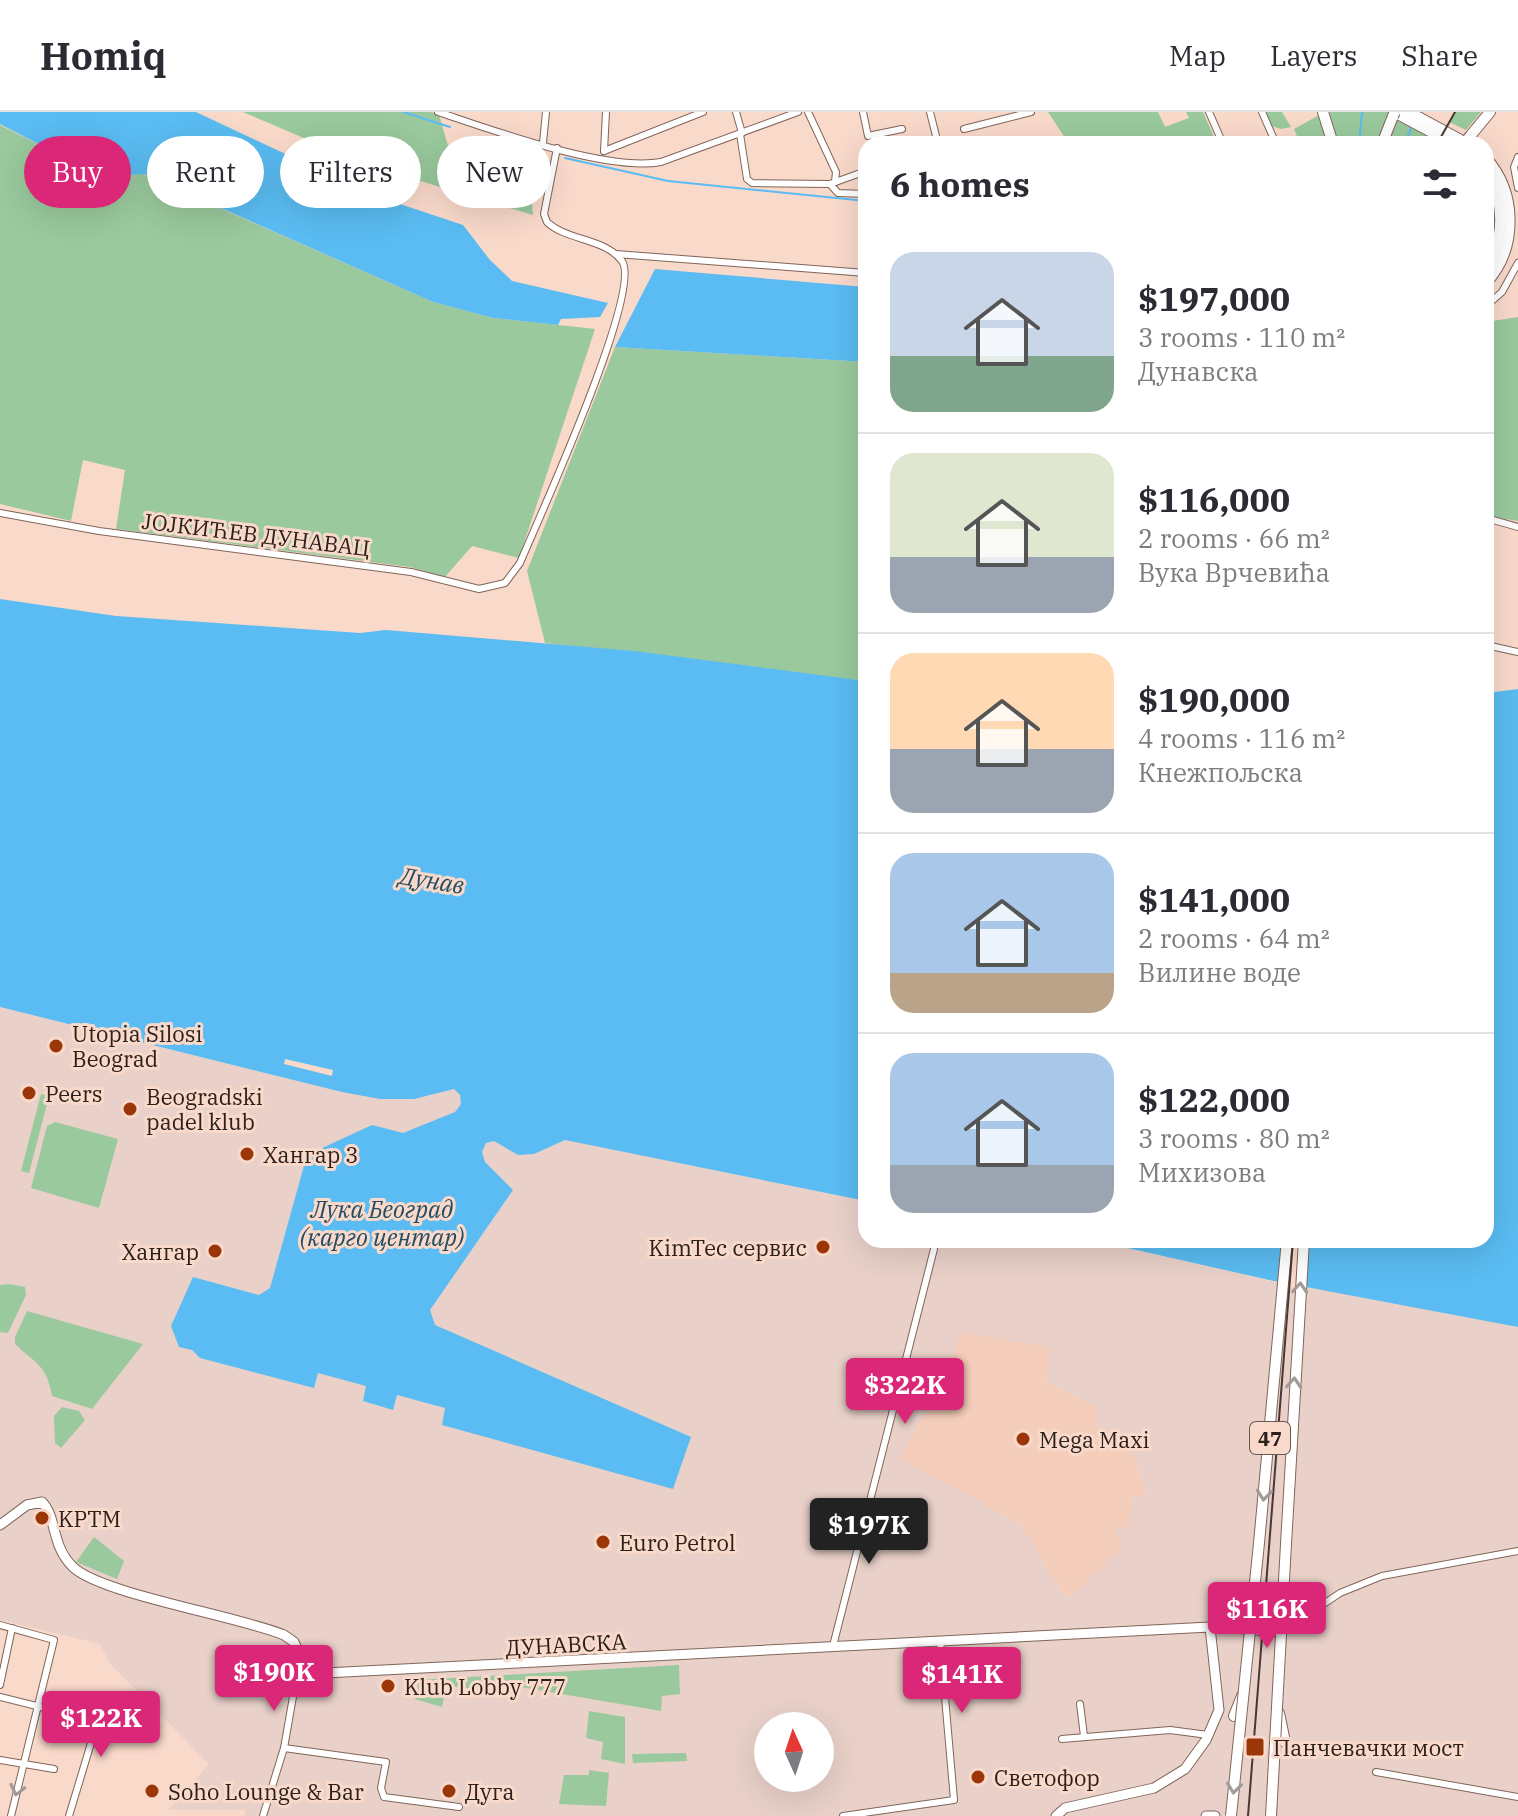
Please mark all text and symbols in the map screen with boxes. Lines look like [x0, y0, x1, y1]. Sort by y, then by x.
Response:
text: Homiq [40, 31, 166, 80]
text: Map [1169, 37, 1226, 74]
text: Layers [1270, 37, 1357, 74]
text: Share [1401, 37, 1478, 74]
chip: Buy [24, 136, 131, 208]
chip: Rent [147, 136, 264, 208]
chip: Filters [280, 136, 421, 208]
chip: New [437, 136, 551, 208]
text: 6 homes [890, 162, 1030, 206]
icon: filters [1418, 162, 1462, 206]
text: $197,000 [1138, 276, 1290, 320]
icon: home [954, 284, 1050, 380]
text: 3 rooms · 110 m² [1138, 320, 1345, 354]
text: Дунавска [1138, 354, 1258, 388]
text: $116,000 [1138, 477, 1290, 521]
icon: home [954, 485, 1050, 581]
street label: ЈОЈКИЋЕВ ДУНАВАЦ [140, 506, 372, 562]
text: 2 rooms · 66 m² [1138, 521, 1330, 555]
text: Вука Врчевића [1138, 555, 1330, 589]
text: $190,000 [1138, 677, 1290, 721]
icon: home [954, 685, 1050, 781]
text: 4 rooms · 116 m² [1138, 721, 1345, 755]
text: Кнежпољска [1138, 755, 1303, 789]
water label: Дунав [394, 859, 467, 901]
text: $141,000 [1138, 877, 1290, 921]
icon: home [954, 885, 1050, 981]
text: 2 rooms · 64 m² [1138, 921, 1330, 955]
text: Вилине воде [1138, 955, 1301, 989]
place label: Utopia Silosi Beograd [72, 1019, 202, 1073]
marker: Utopia Silosi Beograd [47, 1037, 65, 1055]
text: $122,000 [1138, 1077, 1290, 1121]
place label: Peers [45, 1079, 102, 1108]
place label: Beogradski padel klub [146, 1082, 263, 1136]
marker: Peers [20, 1084, 38, 1102]
icon: home [954, 1085, 1050, 1181]
marker: Beogradski padel klub [121, 1100, 139, 1118]
text: 3 rooms · 80 m² [1138, 1121, 1330, 1155]
place label: Хангар 3 [263, 1140, 359, 1169]
marker: Хангар 3 [238, 1145, 256, 1163]
text: Михизова [1138, 1155, 1266, 1189]
water label: Лука Београд (карго центар) [300, 1193, 464, 1253]
place label: KimTec сервис [649, 1233, 807, 1262]
place label: Хангар [122, 1237, 199, 1266]
marker: KimTec сервис [814, 1238, 832, 1256]
marker: Хангар [206, 1242, 224, 1260]
one-way arrow [1291, 1281, 1308, 1294]
pin: $322K [849, 1358, 961, 1426]
text: $322K [864, 1367, 946, 1401]
one-way arrow [1285, 1376, 1302, 1389]
road number: 47 [1250, 1422, 1290, 1454]
place label: Mega Maxi [1039, 1425, 1150, 1454]
marker: Mega Maxi [1014, 1430, 1032, 1448]
one-way arrow [1256, 1489, 1273, 1502]
pin: $197K [813, 1498, 925, 1566]
place label: KPTM [58, 1504, 121, 1533]
text: $197K [828, 1507, 910, 1541]
marker: KPTM [33, 1509, 51, 1527]
place label: Euro Petrol [619, 1528, 736, 1557]
marker: Euro Petrol [594, 1533, 612, 1551]
pin: $116K [1211, 1582, 1323, 1650]
text: $116K [1226, 1591, 1308, 1625]
street label: ДУНАВСКА [505, 1626, 627, 1662]
pin: $190K [218, 1645, 330, 1713]
pin: $141K [906, 1647, 1018, 1715]
text: $190K [233, 1654, 315, 1688]
text: $141K [921, 1656, 1003, 1690]
place label: Klub Lobby 777 [404, 1672, 566, 1701]
marker: Klub Lobby 777 [379, 1677, 397, 1695]
pin: $122K [45, 1691, 157, 1759]
text: $122K [60, 1700, 142, 1734]
north arrow [754, 1712, 834, 1792]
map controls [754, 1712, 834, 1792]
place label: Панчевачки мост [1273, 1733, 1464, 1762]
marker: Панчевачки мост [1244, 1736, 1266, 1758]
place label: Светофор [994, 1763, 1100, 1792]
marker: Светофор [969, 1768, 987, 1786]
place label: Soho Lounge & Bar [168, 1777, 364, 1806]
place label: Дуга [465, 1777, 515, 1806]
marker: Soho Lounge & Bar [143, 1782, 161, 1800]
marker: Дуга [440, 1782, 458, 1800]
one-way arrow [1226, 1782, 1243, 1795]
one-way arrow [10, 1783, 27, 1796]

